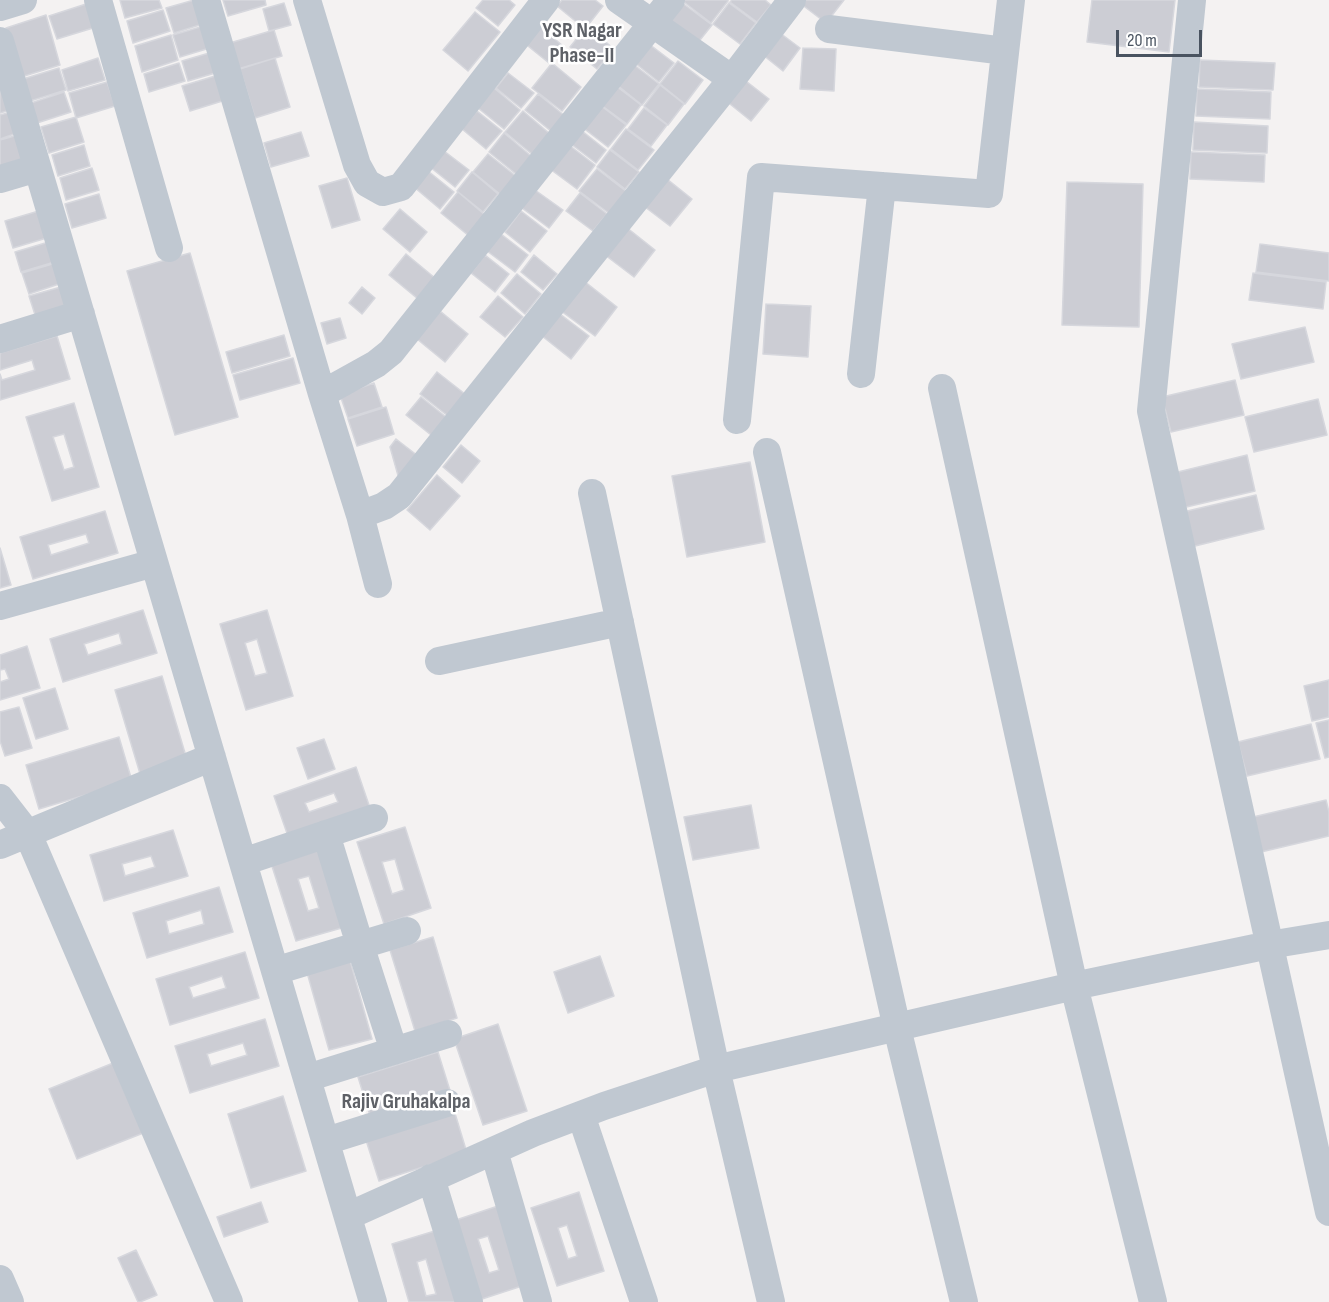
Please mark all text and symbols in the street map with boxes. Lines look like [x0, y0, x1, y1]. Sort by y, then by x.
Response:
district label: YSR Nagar Phase-II [542, 18, 622, 70]
scale bar [1119, 18, 1204, 56]
text: 20 m [1127, 30, 1157, 51]
district label: Rajiv Gruhakalpa [342, 1089, 470, 1115]

